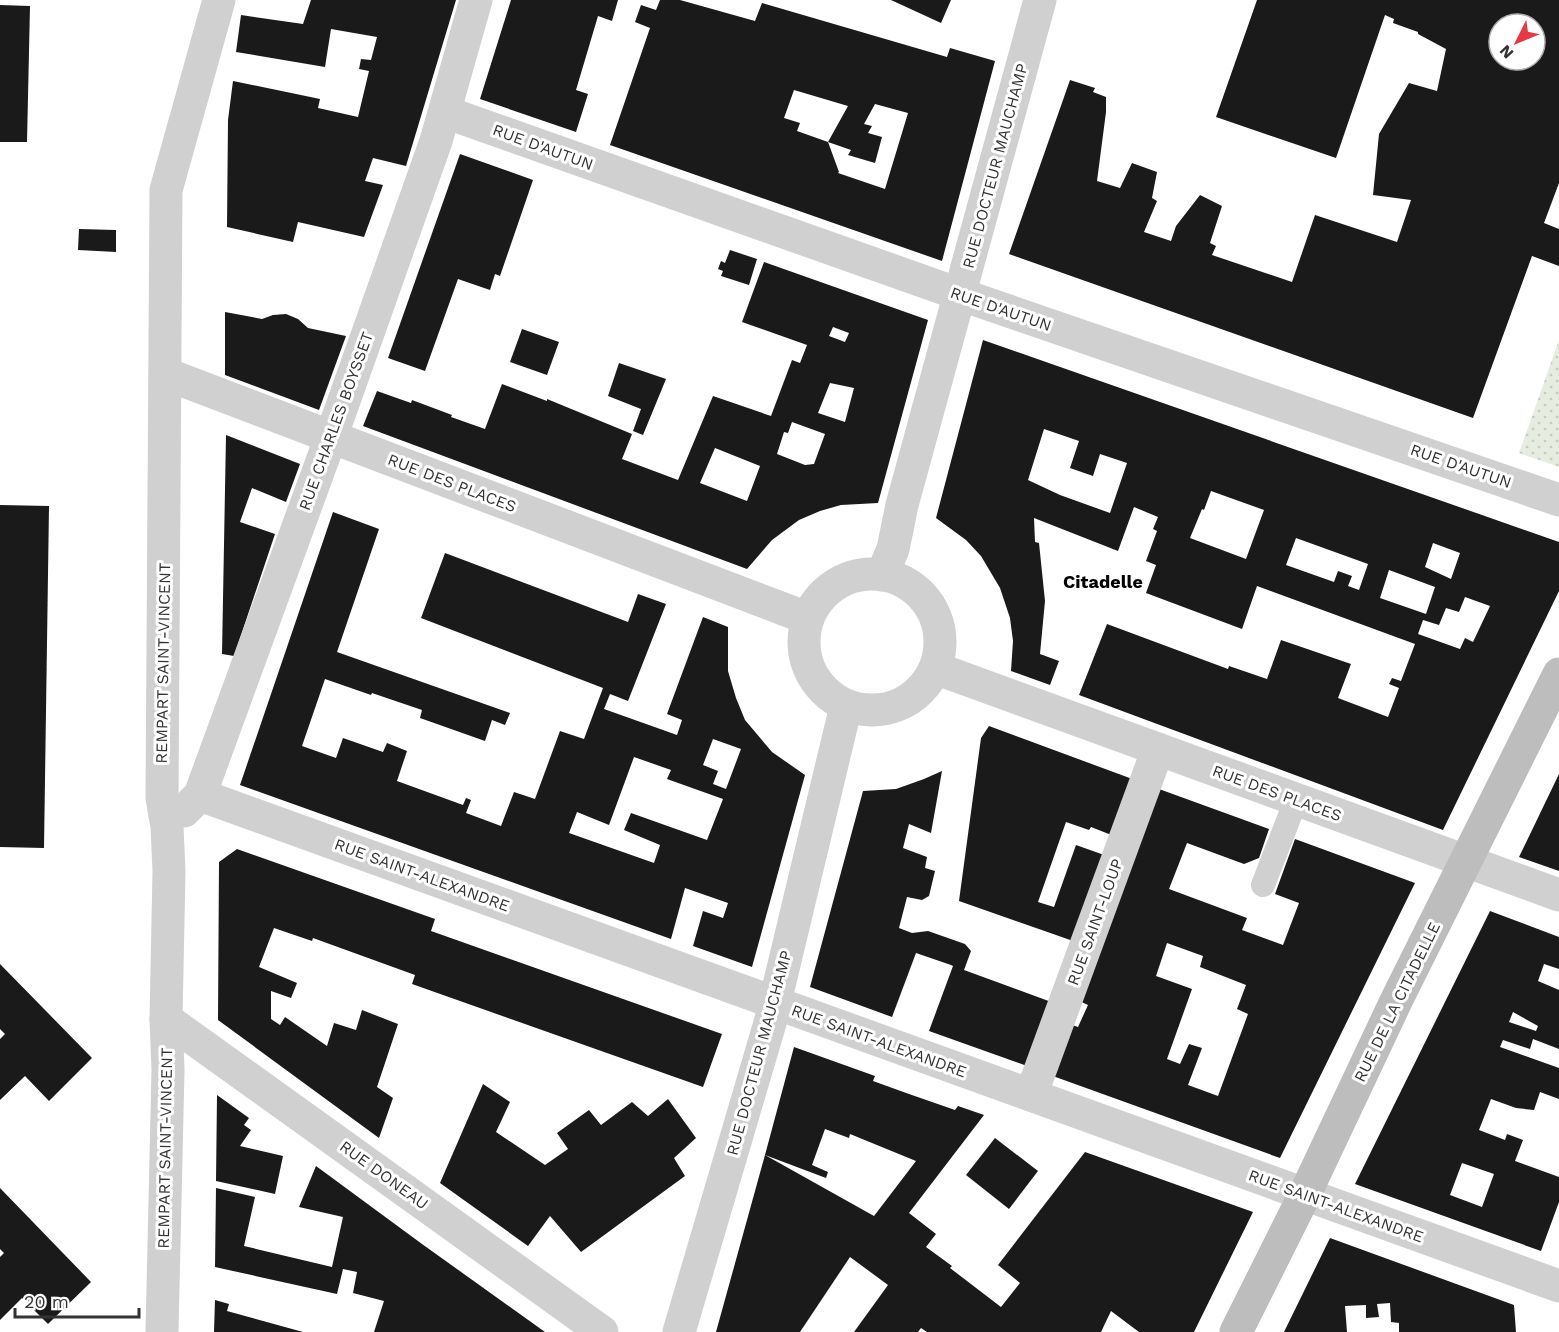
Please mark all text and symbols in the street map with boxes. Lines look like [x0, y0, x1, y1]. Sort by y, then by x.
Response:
north arrow [1487, 12, 1547, 72]
text: N [1495, 41, 1517, 63]
street label: RUE DOCTEUR MAUCHAMP [958, 61, 1032, 271]
street label: RUE D'AUTUN [490, 120, 596, 174]
street label: RUE D'AUTUN [948, 283, 1054, 335]
street label: RUE CHARLES BOYSSET [295, 329, 377, 513]
street label: RUE D'AUTUN [1408, 440, 1514, 492]
street label: RUE DES PLACES [385, 450, 519, 516]
street label: REMPART SAINT-VINCENT [152, 562, 174, 764]
district label: Citadelle [1063, 571, 1143, 592]
street label: RUE DES PLACES [1210, 761, 1344, 825]
street label: RUE SAINT-ALEXANDRE [332, 834, 512, 916]
street label: RUE SAINT-LOUP [1063, 856, 1127, 988]
street label: RUE DE LA CITADELLE [1350, 919, 1444, 1085]
street label: RUE DOCTEUR MAUCHAMP [722, 948, 796, 1158]
street label: RUE SAINT-ALEXANDRE [789, 1000, 969, 1082]
street label: REMPART SAINT-VINCENT [154, 1047, 176, 1249]
street label: RUE DONEAU [336, 1137, 432, 1213]
street label: RUE SAINT-ALEXANDRE [1246, 1165, 1426, 1247]
scale bar [15, 1281, 140, 1319]
text: 20 m [24, 1291, 69, 1312]

